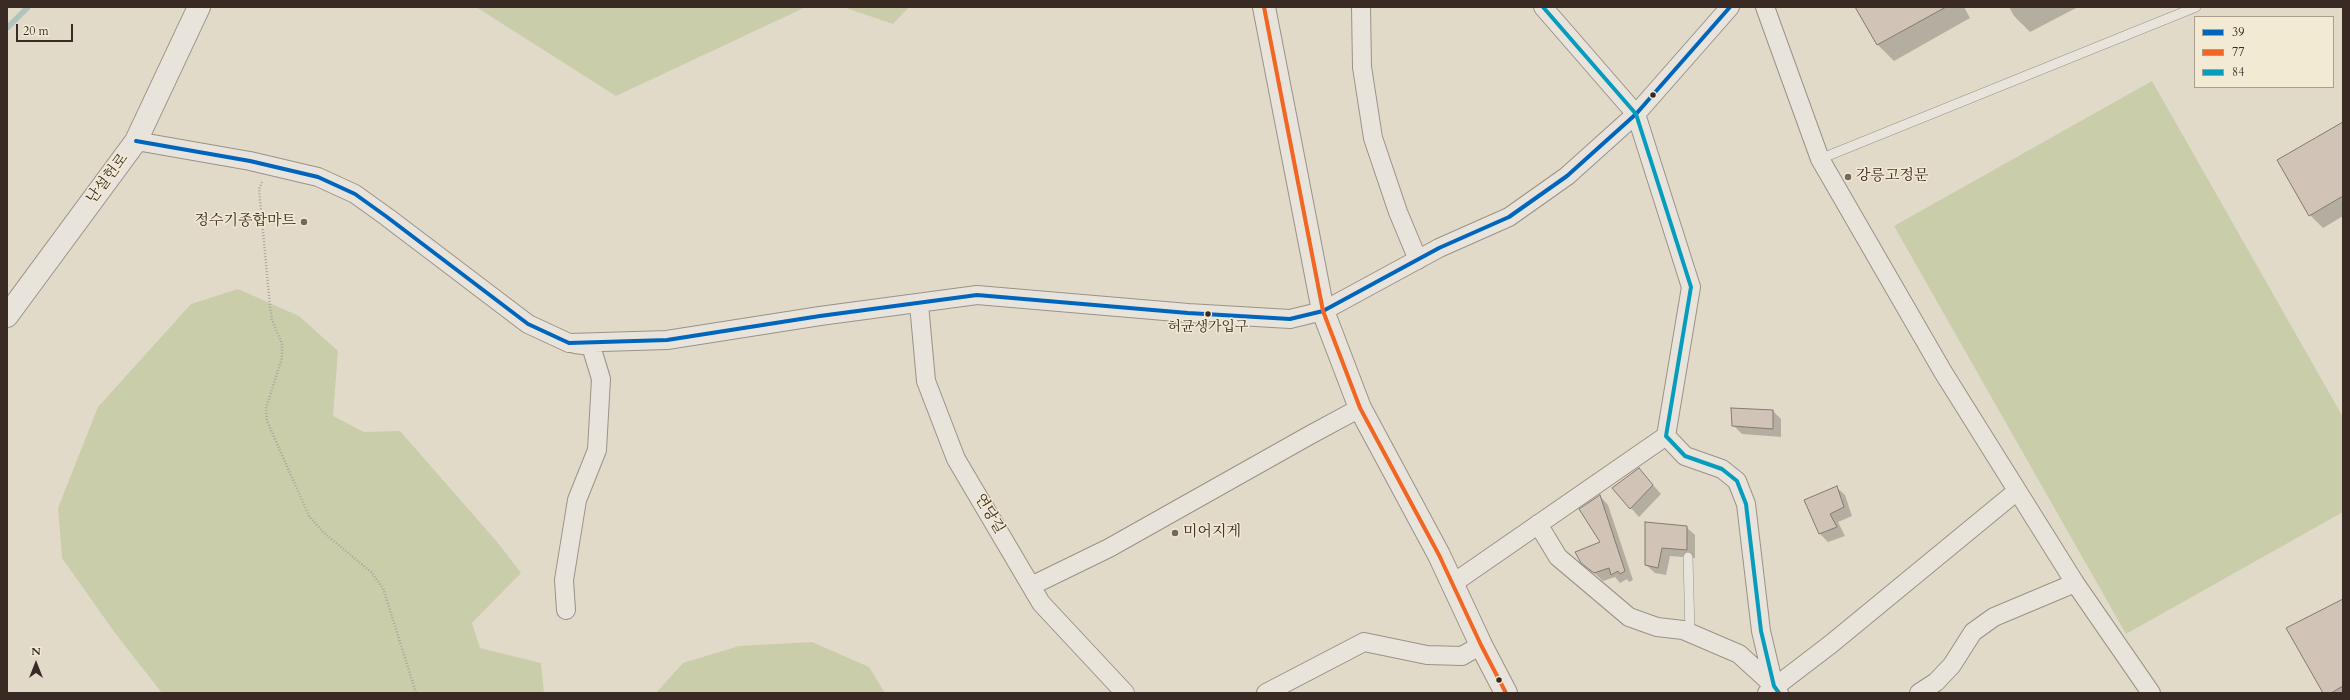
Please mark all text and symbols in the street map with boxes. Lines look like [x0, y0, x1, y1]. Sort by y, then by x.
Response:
scale bar [18, 16, 75, 42]
legend [2194, 16, 2334, 88]
text: 20 m [23, 23, 49, 39]
text: 39 [2232, 24, 2244, 40]
text: 77 [2232, 44, 2244, 60]
text: 84 [2232, 64, 2244, 80]
unlabelled marker [1648, 90, 1658, 100]
street label: 난설헌로 [83, 150, 133, 208]
place label: 강릉고정문 [1856, 168, 1928, 186]
marker: 강릉고정문 [1843, 172, 1853, 182]
place label: 정수기종합마트 [195, 213, 296, 231]
marker: 정수기종합마트 [299, 217, 309, 227]
marker: 허균생가입구 [1203, 309, 1213, 319]
place label: 허균생가입구 [1167, 320, 1249, 336]
street label: 연당길 [970, 491, 1008, 537]
place label: 미어지게 [1183, 524, 1241, 542]
marker: 미어지게 [1170, 528, 1180, 538]
north arrow [16, 644, 56, 684]
text: N [31, 644, 41, 659]
unlabelled marker [1494, 675, 1504, 685]

